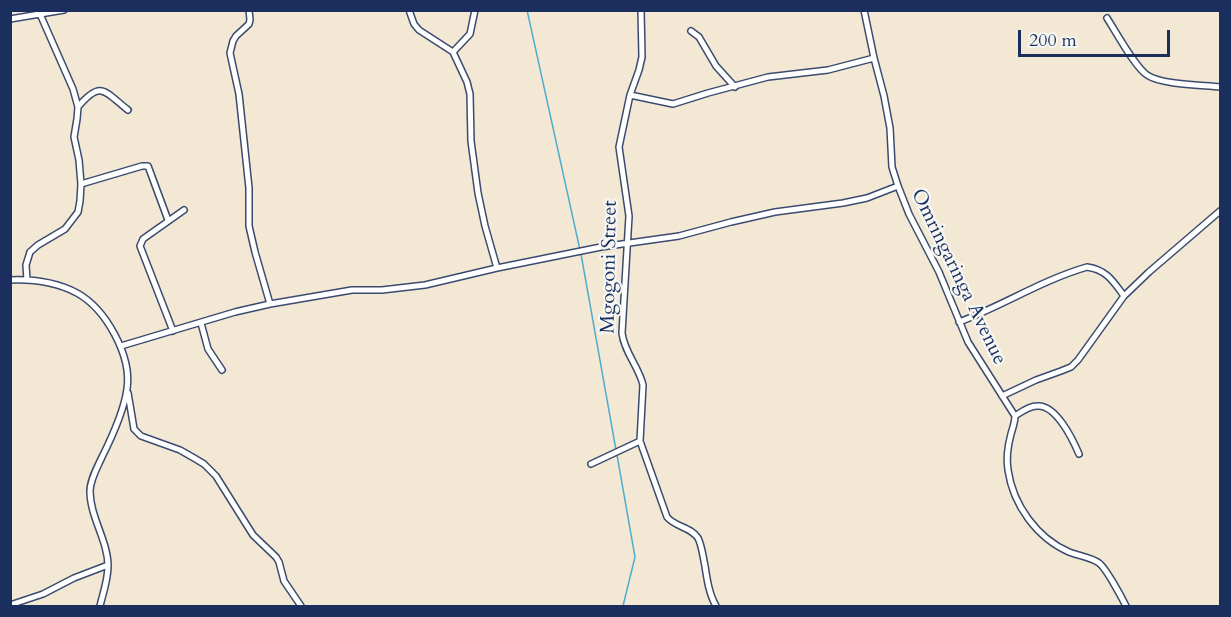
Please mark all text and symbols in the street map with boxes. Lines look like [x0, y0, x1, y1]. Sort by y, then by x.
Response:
scale bar [1021, 18, 1172, 56]
text: 200 m [1029, 28, 1077, 53]
street label: Omringaringa Avenue [905, 185, 1011, 369]
street label: Mgogoni Street [597, 200, 623, 334]

